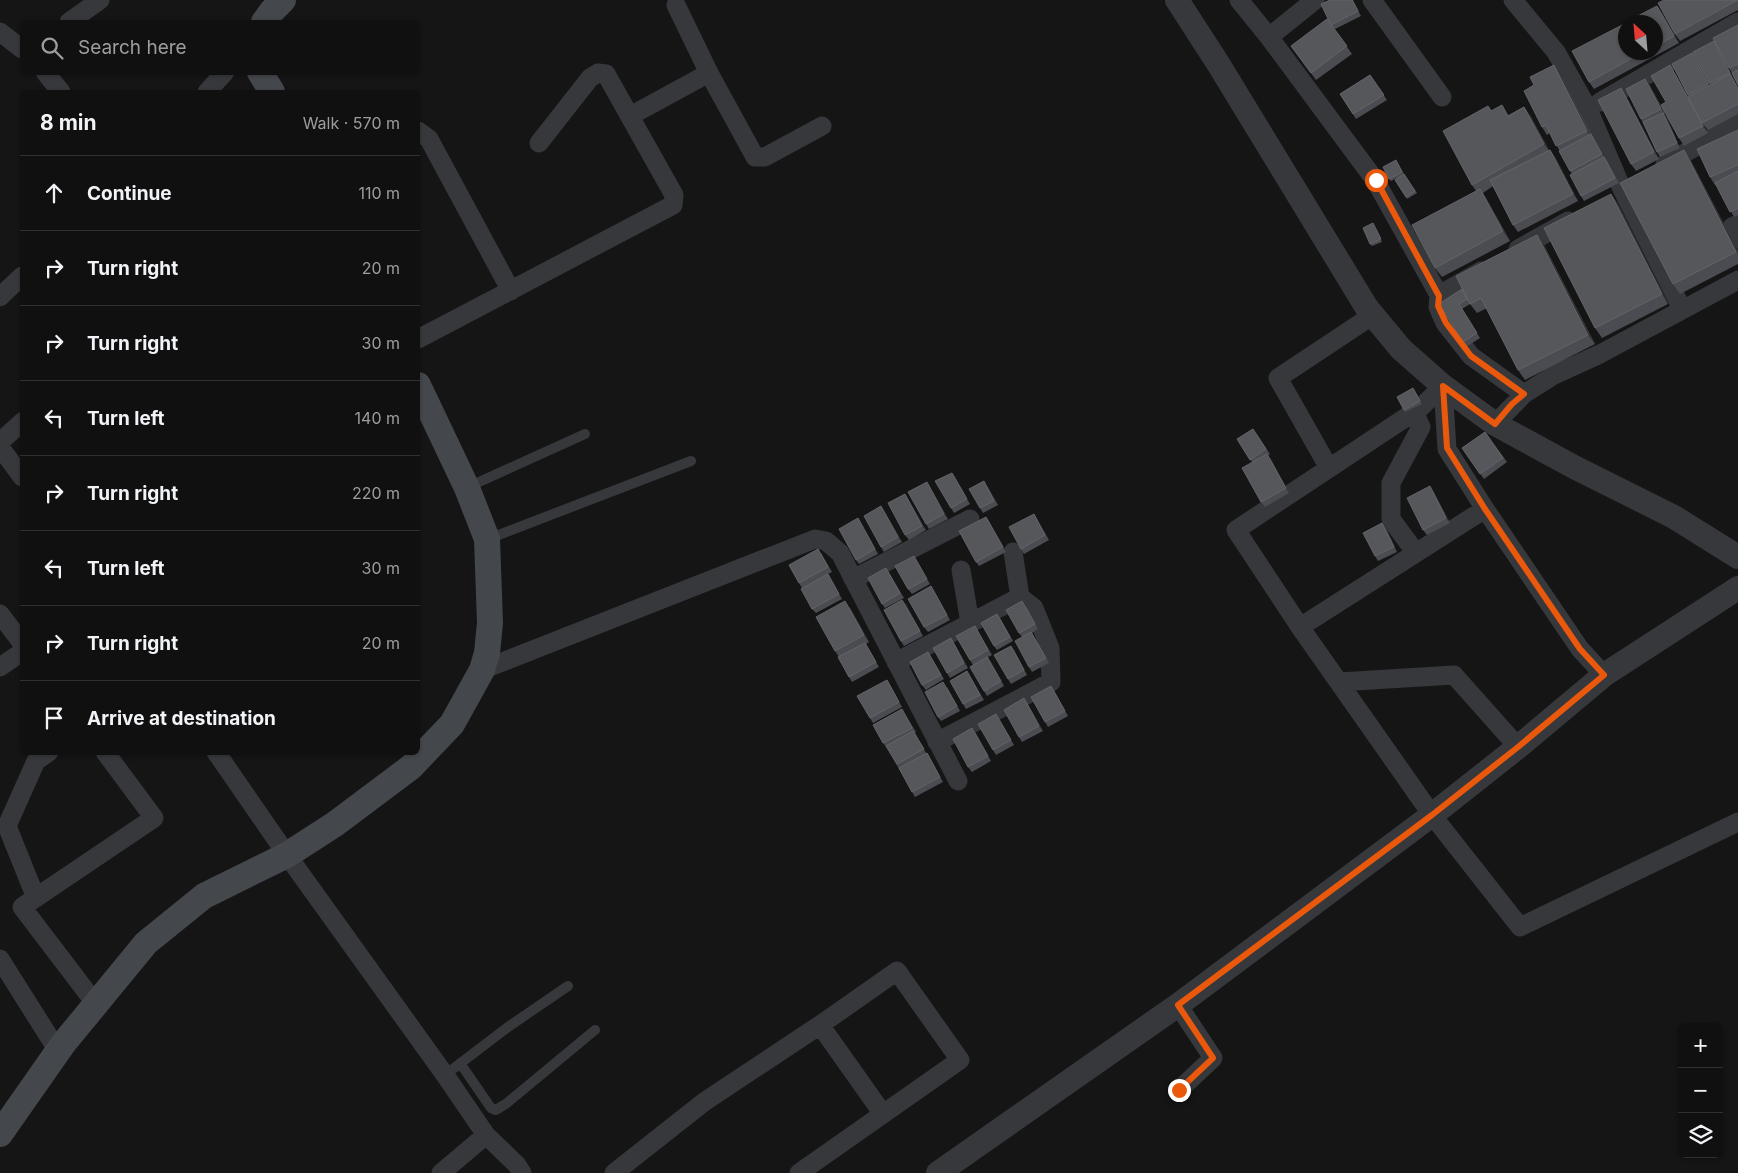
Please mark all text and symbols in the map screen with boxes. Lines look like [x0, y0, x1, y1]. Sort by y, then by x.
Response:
north arrow [1618, 15, 1663, 60]
search box [20, 20, 420, 75]
icon: search [38, 34, 66, 62]
text: Search here [78, 36, 187, 59]
text: 8 min [40, 110, 97, 135]
text: Walk · 570 m [303, 113, 400, 133]
route start [1365, 169, 1388, 192]
icon: ahead [40, 179, 68, 207]
text: Continue [87, 182, 172, 205]
text: 110 m [358, 183, 400, 203]
icon: right [40, 254, 68, 282]
text: Turn right [87, 257, 178, 280]
text: 20 m [362, 258, 400, 278]
icon: right [40, 329, 68, 357]
text: Turn right [87, 332, 178, 355]
text: 30 m [362, 333, 400, 353]
icon: left [40, 404, 68, 432]
text: Turn left [87, 407, 165, 430]
text: 140 m [355, 408, 400, 428]
icon: right [40, 479, 68, 507]
text: Turn right [87, 482, 178, 505]
text: 220 m [352, 483, 400, 503]
icon: left [40, 554, 68, 582]
text: Turn left [87, 557, 165, 580]
text: 30 m [362, 558, 400, 578]
icon: right [40, 629, 68, 657]
text: Turn right [87, 632, 178, 655]
text: 20 m [362, 633, 400, 653]
icon: arrive [40, 704, 68, 732]
text: Arrive at destination [87, 707, 276, 730]
map controls [1678, 1023, 1723, 1158]
button: + [1678, 1023, 1723, 1068]
button: − [1678, 1068, 1723, 1113]
route end [1168, 1079, 1191, 1102]
button: layers [1678, 1113, 1723, 1158]

